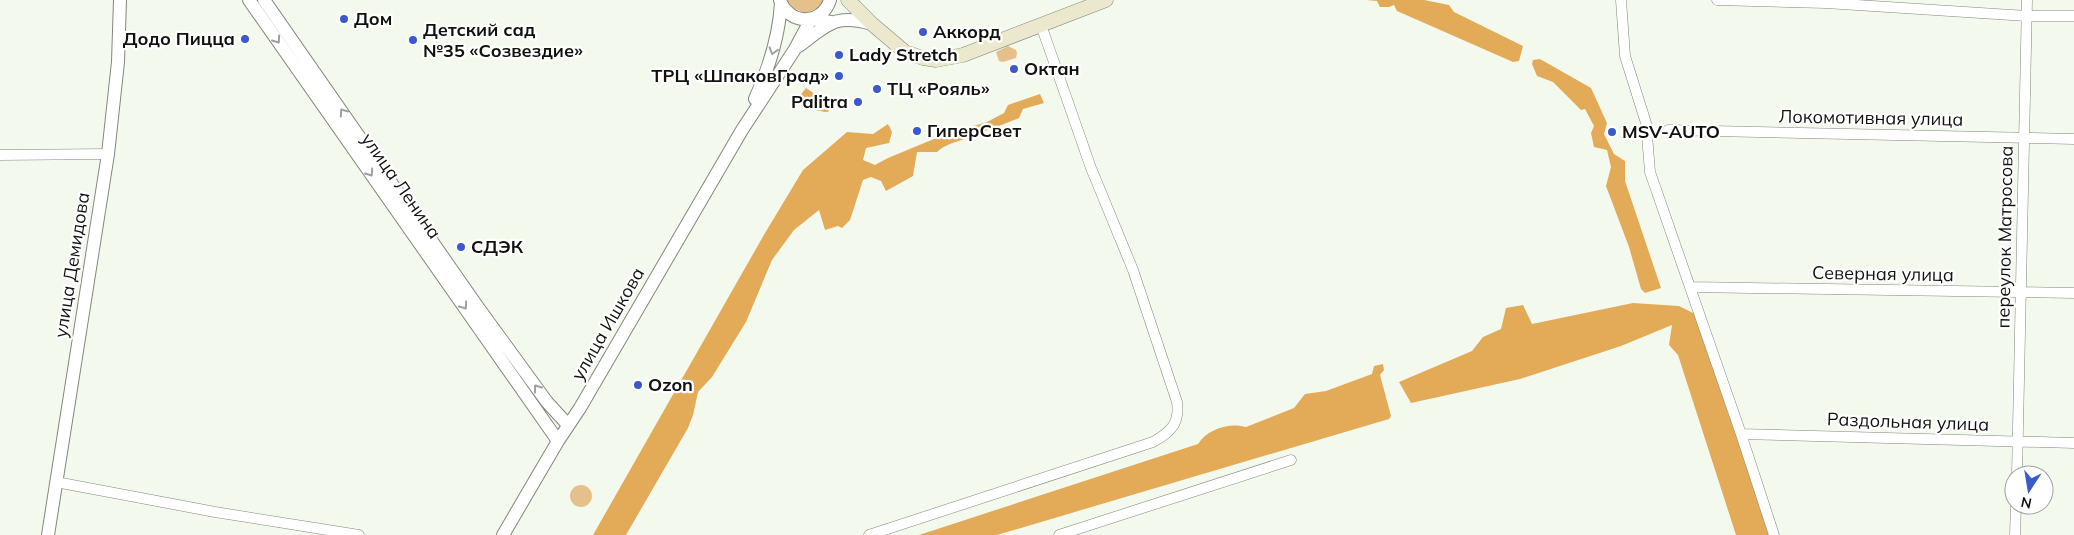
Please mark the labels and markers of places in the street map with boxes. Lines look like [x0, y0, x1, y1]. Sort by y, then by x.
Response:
place label: Дом [354, 7, 392, 30]
marker: Дом [338, 13, 350, 25]
place label: Детский сад №35 «Созвездие» [423, 18, 583, 62]
place label: Аккорд [933, 20, 1001, 43]
marker: Аккорд [917, 26, 929, 38]
place label: Додо Пицца [123, 27, 235, 50]
marker: Додо Пицца [239, 33, 251, 45]
marker: Детский сад №35 «Созвездие» [407, 34, 419, 46]
place label: Lady Stretch [849, 43, 958, 66]
marker: Lady Stretch [833, 49, 845, 61]
place label: Октан [1024, 57, 1080, 80]
marker: Октан [1008, 63, 1020, 75]
place label: ТРЦ «ШпаковГрад» [651, 64, 829, 87]
marker: ТРЦ «ШпаковГрад» [833, 70, 845, 82]
place label: ТЦ «Рояль» [887, 77, 990, 100]
marker: ТЦ «Рояль» [871, 83, 883, 95]
place label: Palitra [791, 90, 848, 113]
marker: Palitra [852, 96, 864, 108]
place label: ГиперСвет [927, 119, 1021, 142]
place label: MSV-AUTO [1622, 120, 1720, 143]
marker: ГиперСвет [911, 125, 923, 137]
marker: MSV-AUTO [1606, 126, 1618, 138]
place label: СДЭК [471, 235, 524, 258]
marker: СДЭК [455, 241, 467, 253]
place label: Ozon [648, 373, 693, 396]
marker: Ozon [632, 379, 644, 391]

